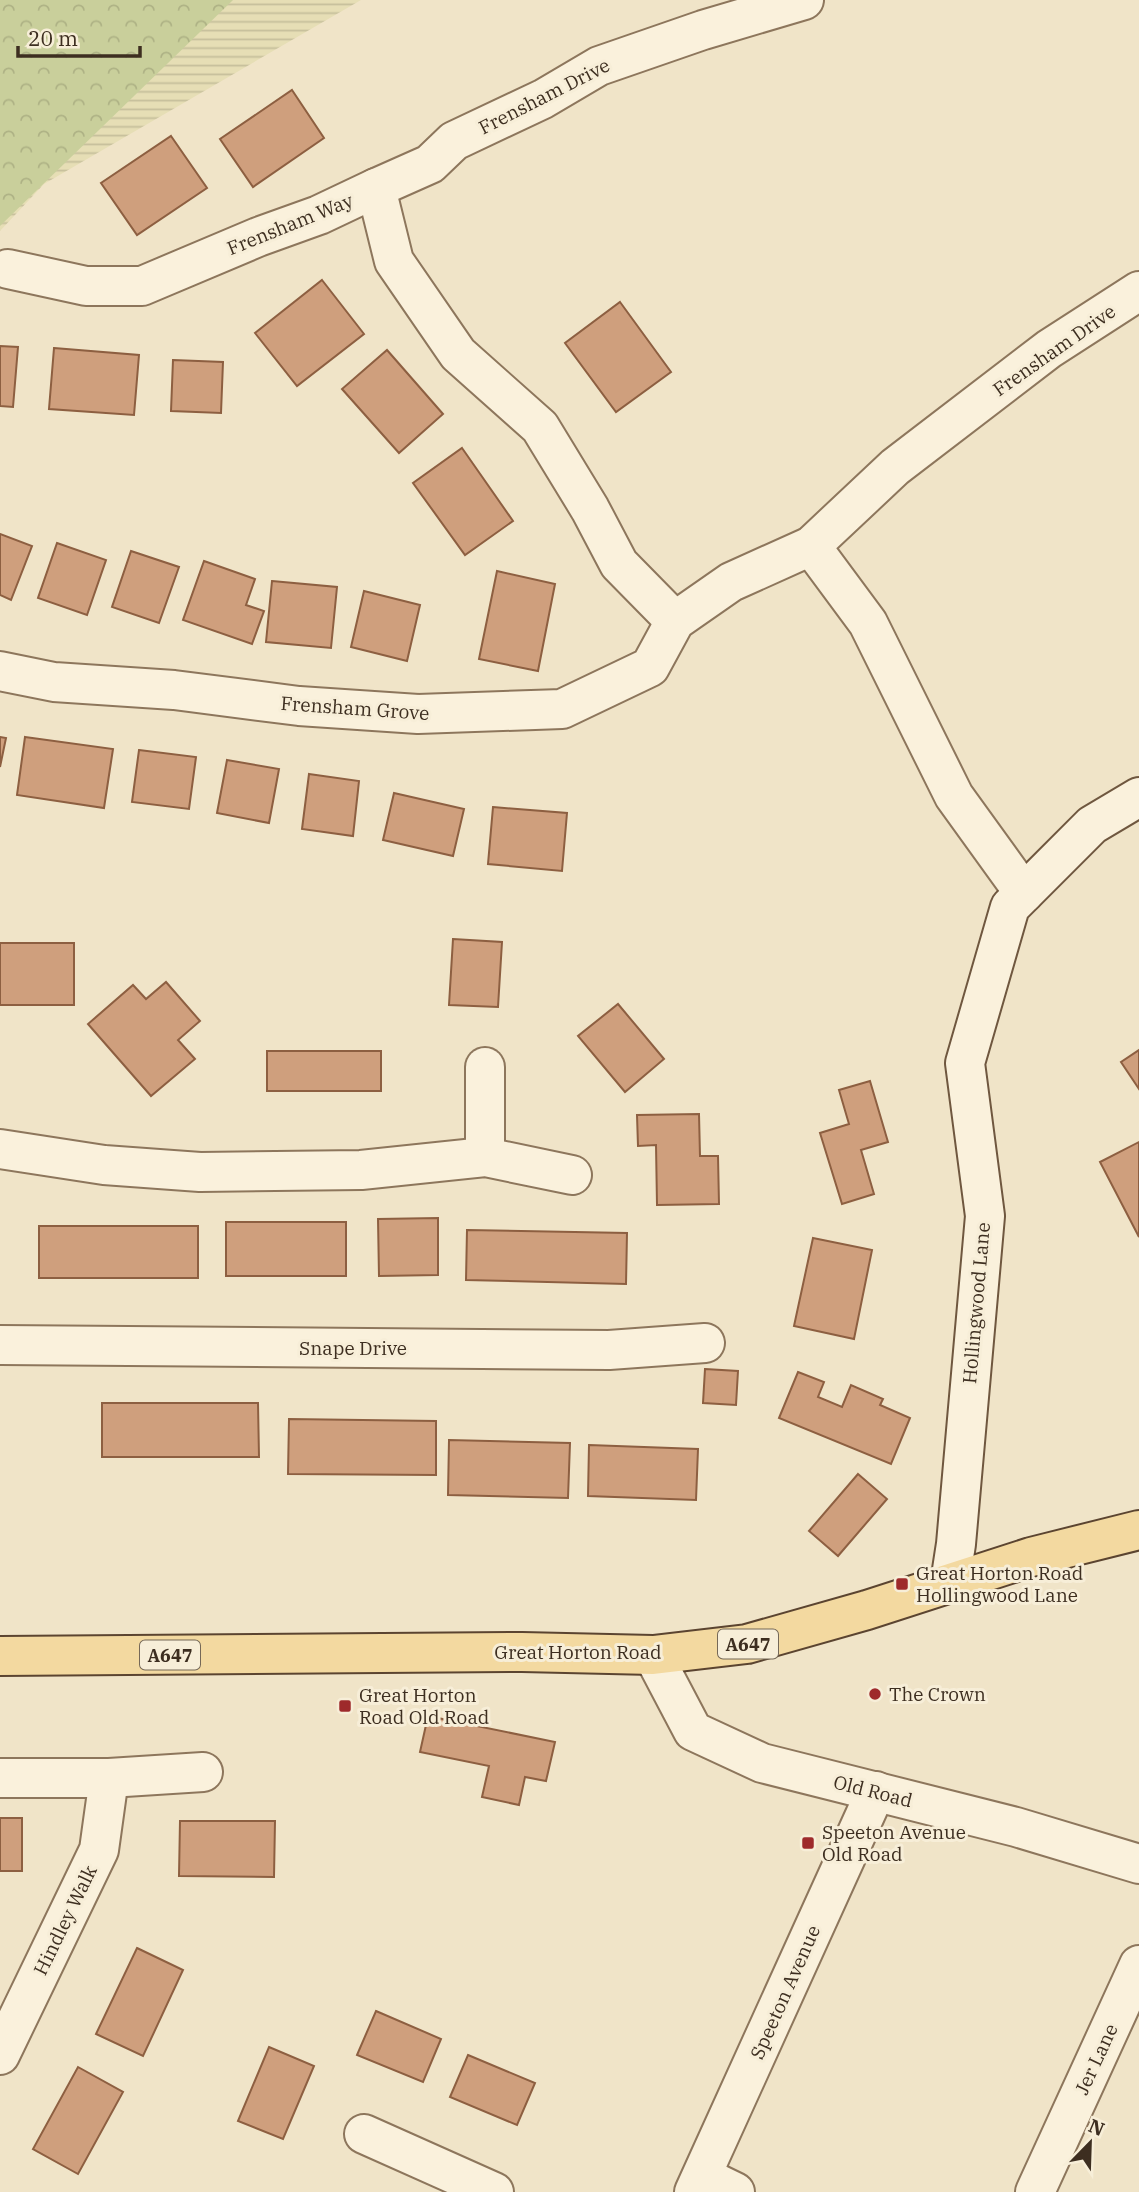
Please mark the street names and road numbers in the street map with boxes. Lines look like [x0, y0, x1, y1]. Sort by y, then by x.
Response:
street label: Frensham Drive [474, 53, 614, 139]
street label: Frensham Way [223, 188, 357, 260]
street label: Frensham Drive [988, 299, 1120, 401]
street label: Frensham Grove [280, 691, 430, 725]
street label: Hollingwood Lane [957, 1221, 995, 1385]
street label: Snape Drive [299, 1336, 407, 1360]
road number: A647 [718, 1630, 778, 1658]
road number: A647 [140, 1640, 200, 1670]
street label: Great Horton Road [494, 1640, 662, 1664]
street label: Old Road [831, 1770, 915, 1812]
street label: Hindley Walk [28, 1861, 102, 1979]
street label: Speeton Avenue [745, 1921, 825, 2063]
street label: Jer Lane [1069, 2020, 1123, 2098]

